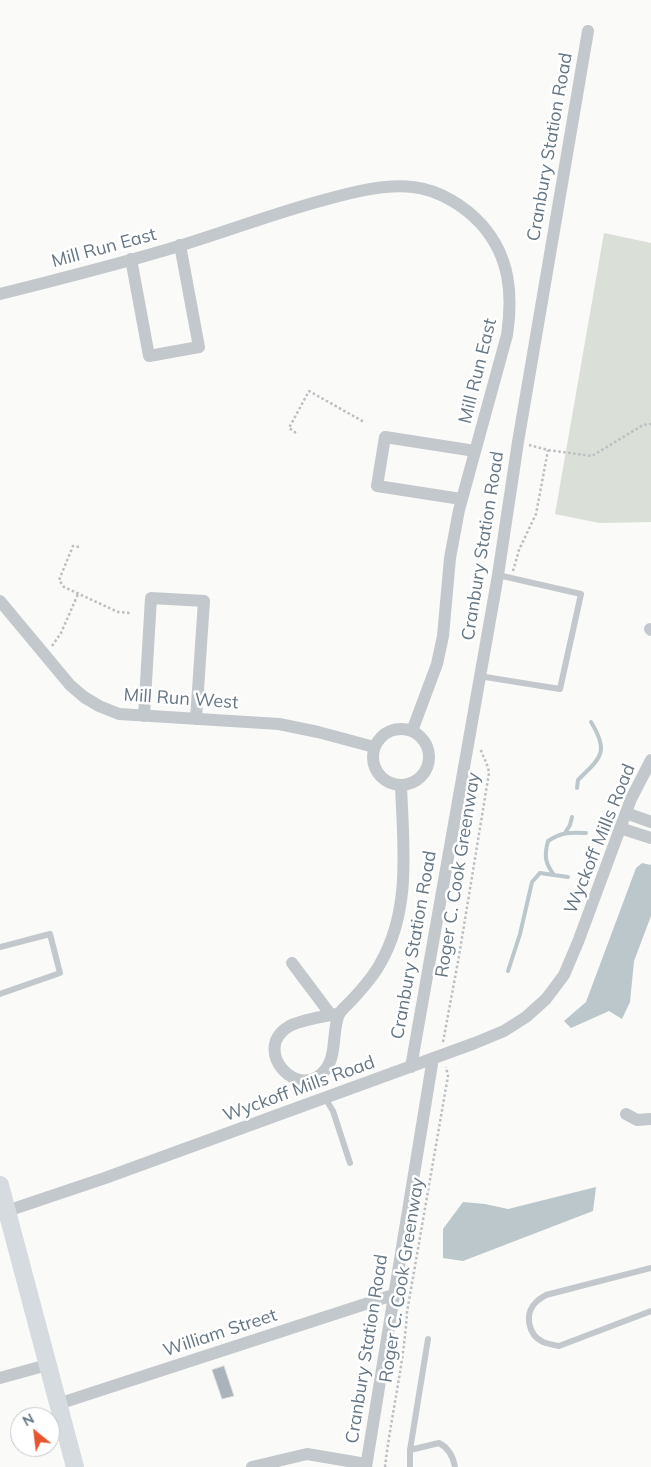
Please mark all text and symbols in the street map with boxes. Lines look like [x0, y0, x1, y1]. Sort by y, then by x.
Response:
street label: Cranbury Station Road [523, 51, 577, 243]
street label: Mill Run East [49, 224, 159, 272]
street label: Mill Run East [455, 316, 501, 426]
street label: Cranbury Station Road [457, 450, 509, 642]
street label: Mill Run West [123, 684, 239, 714]
street label: Wyckoff Mills Road [560, 761, 640, 917]
street label: Roger C. Cook Greenway [431, 771, 485, 979]
street label: Cranbury Station Road [387, 849, 441, 1041]
street label: Wyckoff Mills Road [220, 1052, 378, 1126]
street label: Roger C. Cook Greenway [375, 1176, 429, 1384]
street label: Cranbury Station Road [341, 1253, 393, 1445]
street label: William Street [160, 1304, 280, 1362]
north arrow [10, 1407, 60, 1457]
text: N [19, 1409, 37, 1430]

